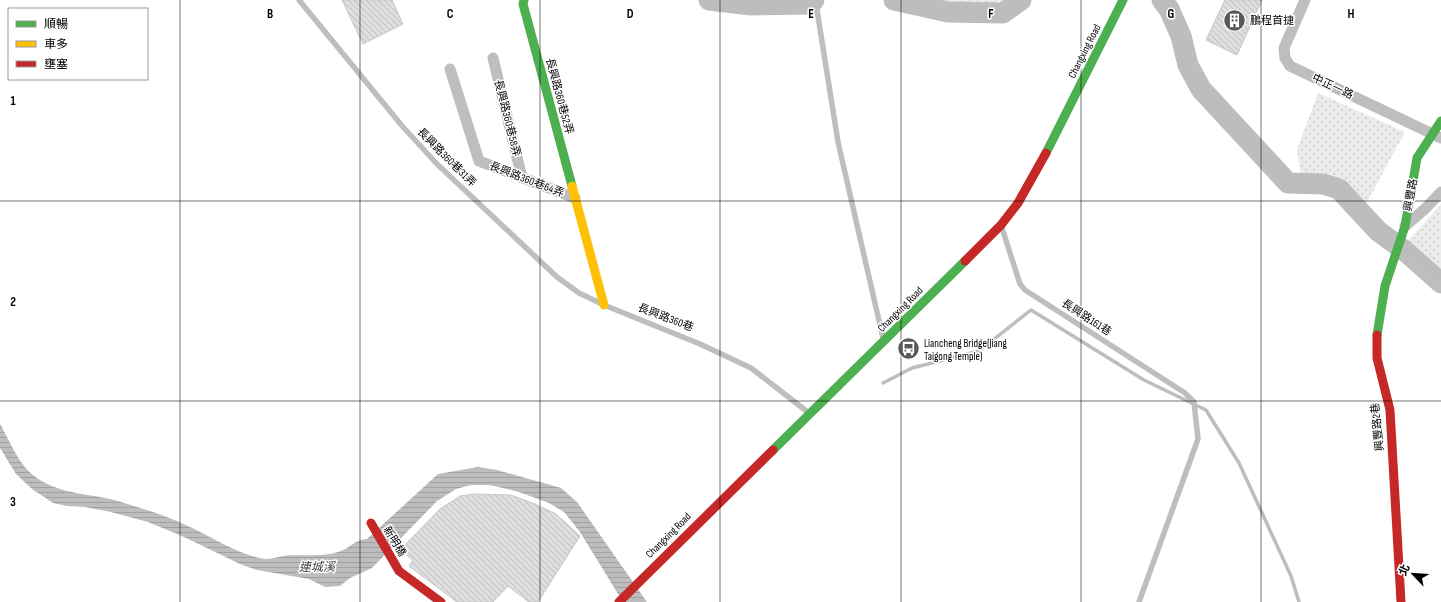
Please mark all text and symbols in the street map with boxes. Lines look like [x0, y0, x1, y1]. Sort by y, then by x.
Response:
text: B [267, 6, 273, 22]
text: C [447, 6, 454, 22]
text: D [627, 6, 634, 22]
text: E [808, 6, 814, 22]
text: F [988, 6, 994, 22]
text: G [1168, 6, 1175, 22]
text: H [1348, 6, 1355, 22]
building icon: 鵬程首捷 [1221, 7, 1247, 33]
legend [8, 8, 148, 80]
place label: 鵬程首捷 [1250, 14, 1294, 27]
text: 順暢 [44, 17, 68, 32]
street label: Changxing Road [1065, 22, 1104, 80]
text: 車多 [44, 37, 68, 52]
text: 壅塞 [44, 57, 68, 72]
street label: 長興路360巷52弄 [543, 57, 576, 136]
street label: 中正一路 [1310, 71, 1355, 102]
street label: 長興路360巷58弄 [492, 78, 523, 158]
text: 1 [10, 93, 16, 109]
street label: 長興路360巷31弄 [415, 125, 479, 189]
street label: 長興路360巷64弄 [488, 159, 566, 200]
street label: 興豐路 [1401, 178, 1420, 212]
street label: Changxing Road [875, 284, 926, 335]
text: 2 [10, 294, 16, 310]
street label: 長興路161巷 [1059, 297, 1114, 338]
street label: 長興路360巷 [636, 301, 695, 334]
bus stop icon: Liancheng Bridge(Jiang Taigong Temple) [896, 336, 922, 362]
place label: Liancheng Bridge(Jiang Taigong Temple) [924, 337, 1008, 363]
street label: 興豐路2巷 [1368, 402, 1386, 452]
text: 3 [10, 494, 16, 510]
street label: Changxing Road [643, 510, 694, 561]
street label: 新明橋 [381, 524, 409, 559]
north arrow [1393, 554, 1433, 594]
water label: 連城溪 [299, 560, 337, 575]
text: 北 [1396, 562, 1413, 578]

